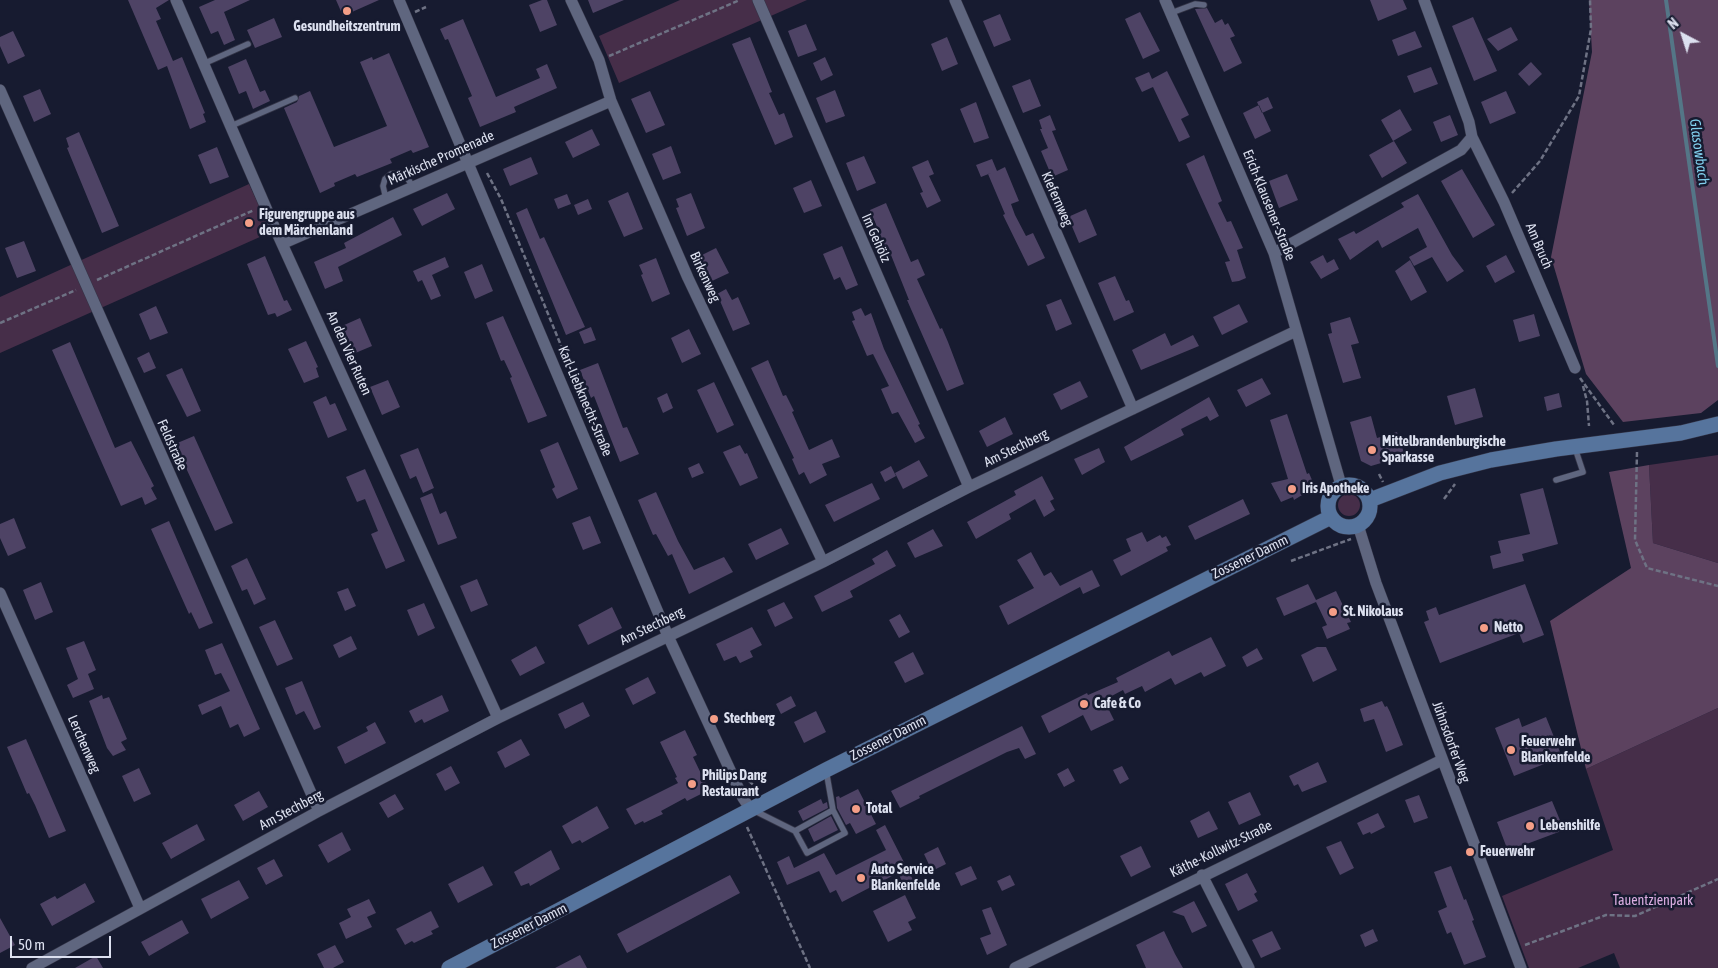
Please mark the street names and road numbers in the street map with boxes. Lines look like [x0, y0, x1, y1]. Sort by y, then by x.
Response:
street label: Märkische Promenade [385, 127, 497, 189]
street label: Erich-Klausener-Straße [1239, 147, 1299, 263]
street label: Kiefernweg [1037, 169, 1077, 229]
street label: Im Gehölz [858, 211, 894, 265]
street label: Am Bruch [1522, 220, 1556, 272]
street label: Birkenweg [686, 249, 724, 305]
street label: An den Vier Ruten [323, 308, 375, 398]
street label: Karl-Liebknecht-Straße [554, 343, 616, 459]
street label: Feldstraße [153, 417, 191, 473]
street label: Am Stechberg [981, 425, 1051, 471]
street label: Zossener Damm [1209, 531, 1291, 583]
street label: Am Stechberg [617, 603, 687, 649]
street label: Jühnsdorfer Weg [1429, 699, 1473, 785]
street label: Lerchenweg [64, 712, 104, 776]
street label: Zossener Damm [847, 712, 929, 764]
street label: Am Stechberg [256, 786, 326, 834]
street label: Käthe-Kollwitz-Straße [1167, 817, 1275, 881]
street label: Zossener Damm [488, 900, 570, 952]

